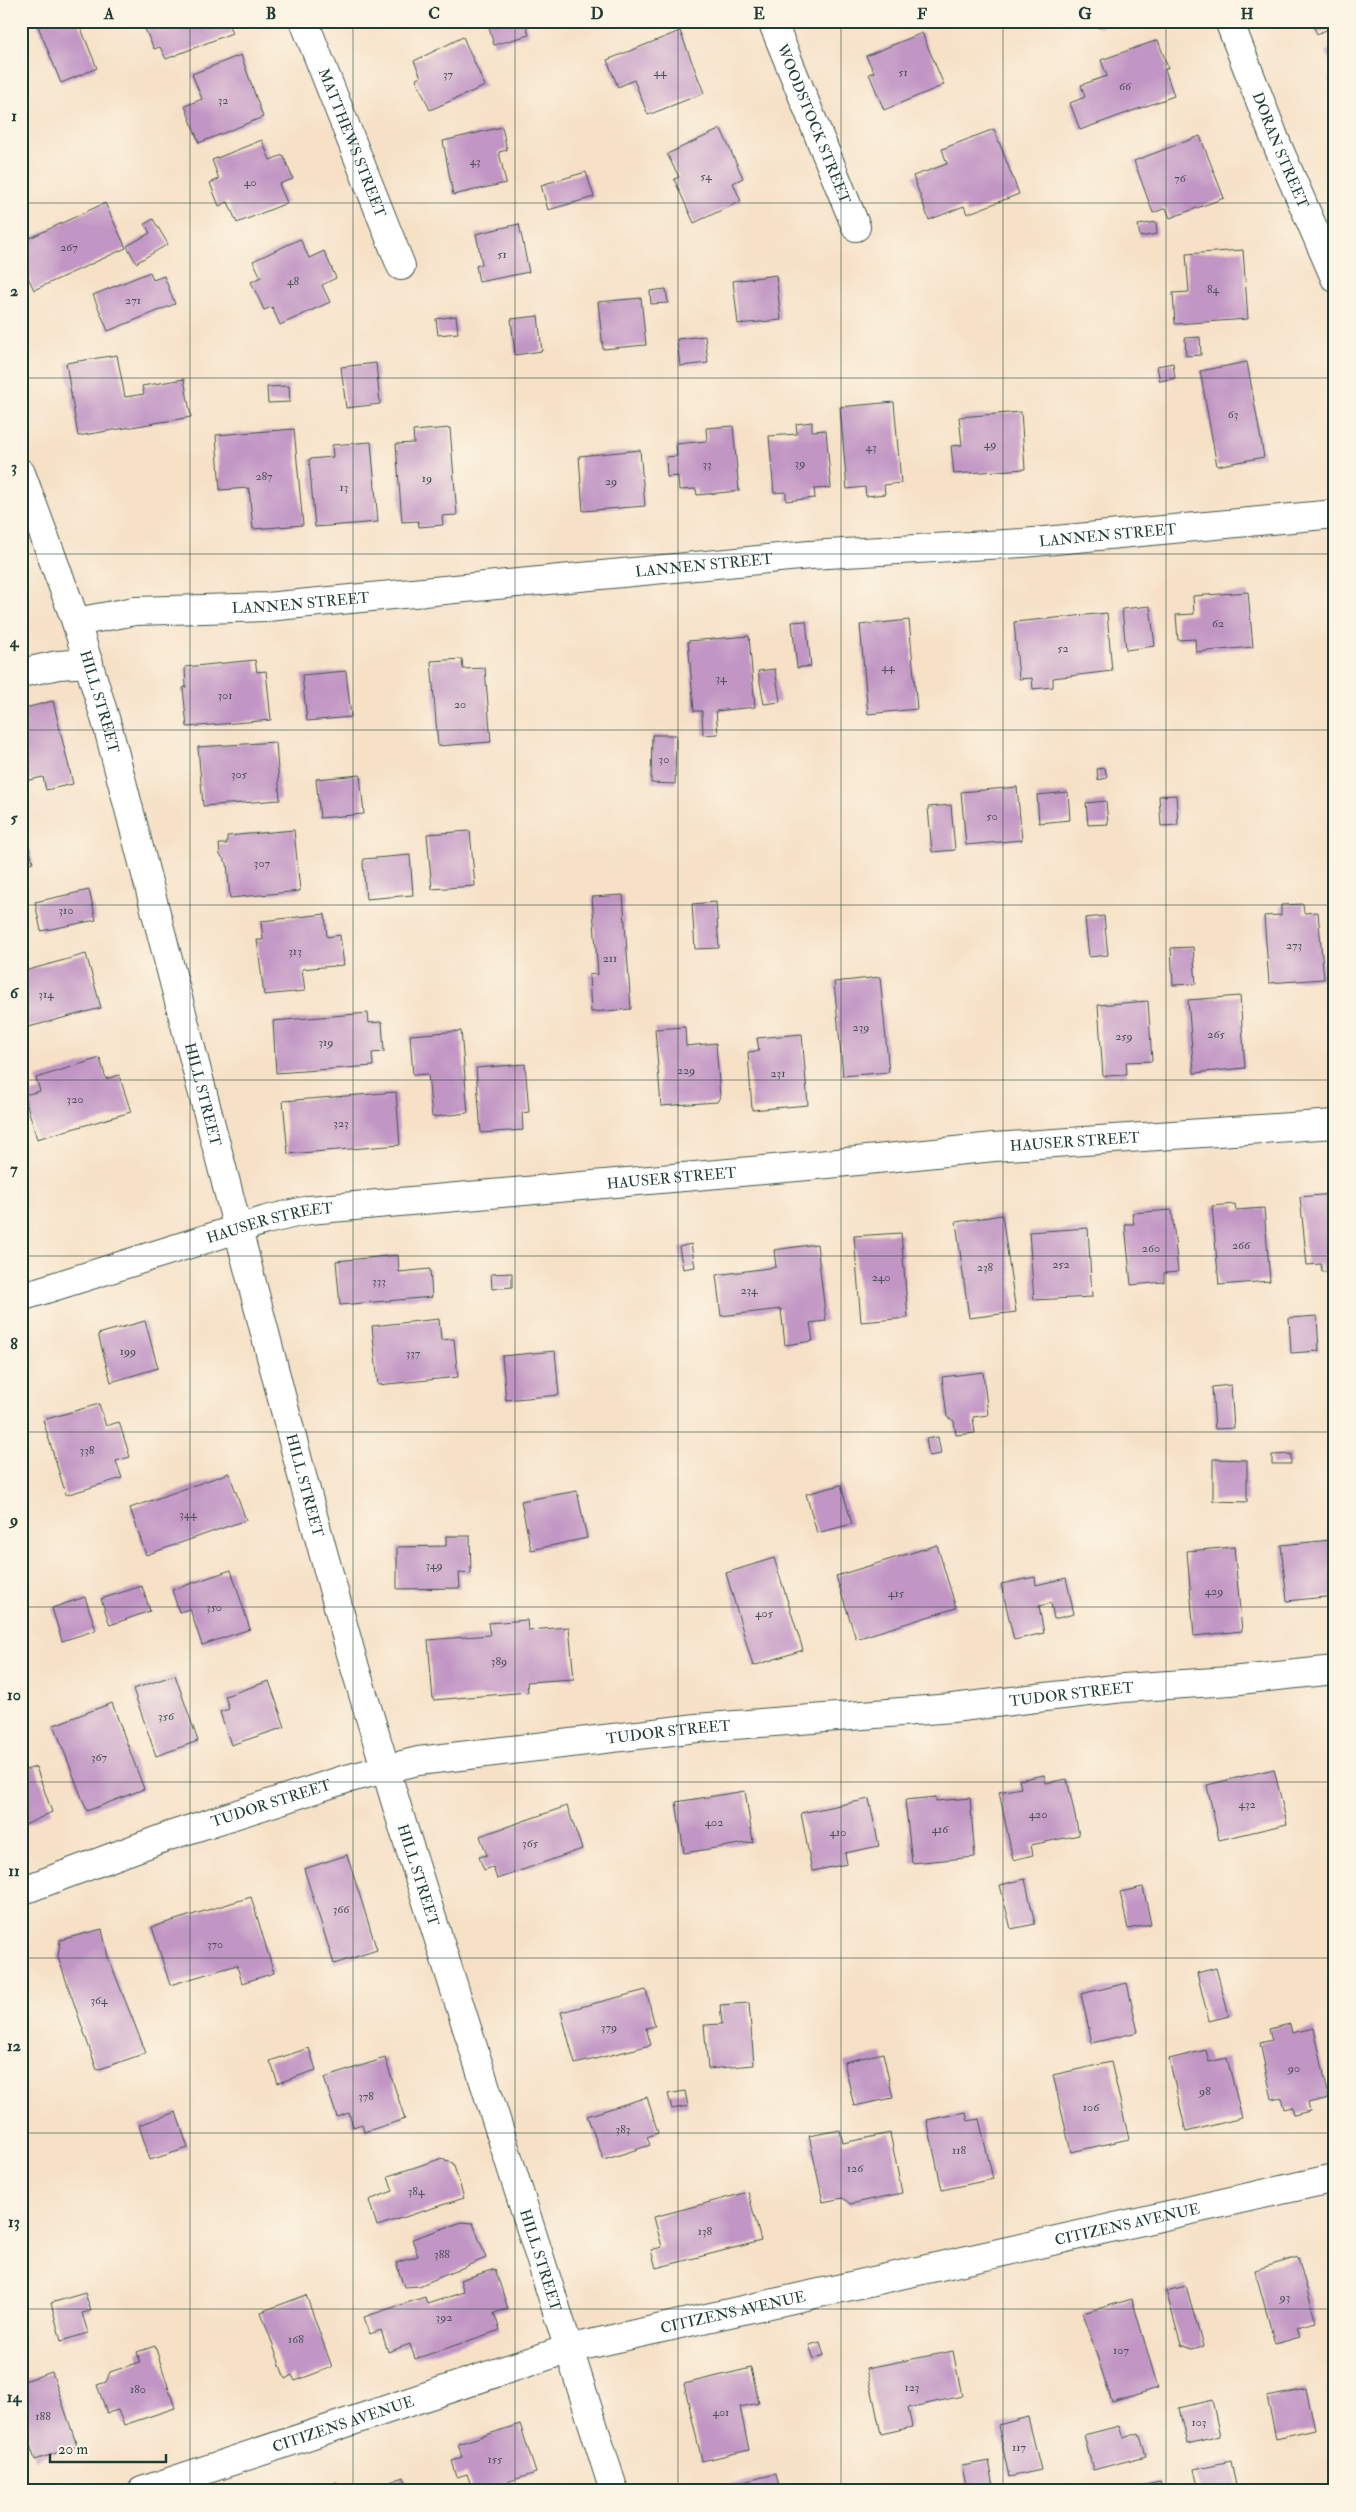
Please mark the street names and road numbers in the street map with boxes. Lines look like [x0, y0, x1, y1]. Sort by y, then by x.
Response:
street label: WOODSTOCK STREET [772, 40, 855, 206]
street label: MATTHEWS STREET [314, 65, 390, 220]
street label: DORAN STREET [1248, 89, 1313, 211]
street label: LANNEN STREET [1038, 519, 1177, 551]
street label: LANNEN STREET [634, 549, 774, 581]
street label: LANNEN STREET [232, 588, 370, 618]
street label: HILL STREET [76, 648, 124, 755]
street label: HILL STREET [180, 1040, 226, 1148]
street label: HAUSER STREET [1009, 1128, 1140, 1155]
street label: HAUSER STREET [606, 1163, 737, 1193]
street label: HAUSER STREET [204, 1198, 334, 1248]
street label: HILL STREET [282, 1432, 328, 1539]
street label: TUDOR STREET [1008, 1678, 1134, 1711]
street label: TUDOR STREET [605, 1716, 731, 1748]
street label: TUDOR STREET [209, 1775, 333, 1831]
street label: HILL STREET [393, 1822, 443, 1929]
street label: CITIZENS AVENUE [1053, 2199, 1202, 2250]
street label: HILL STREET [515, 2207, 566, 2314]
street label: CITIZENS AVENUE [659, 2287, 807, 2338]
street label: CITIZENS AVENUE [270, 2391, 417, 2456]

